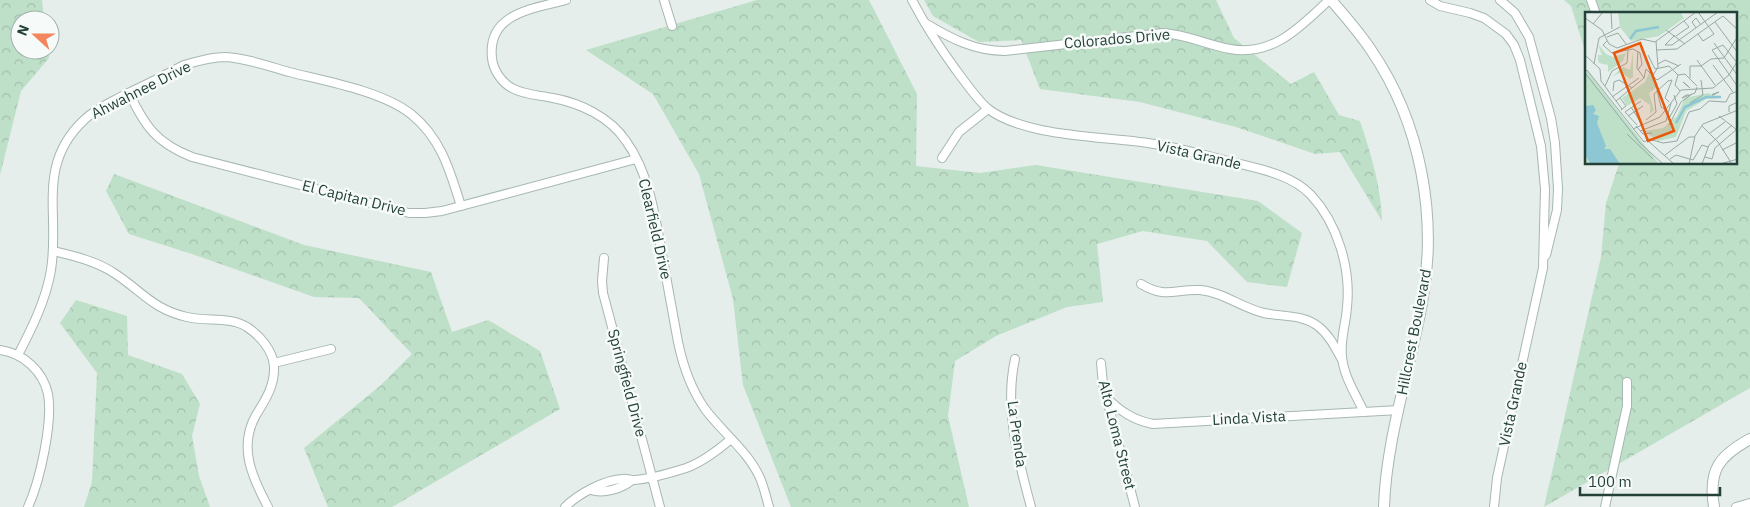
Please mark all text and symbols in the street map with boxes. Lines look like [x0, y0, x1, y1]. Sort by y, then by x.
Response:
north arrow [10, 10, 60, 60]
inset map [1585, 12, 1738, 165]
text: N [13, 22, 33, 38]
street label: Colorados Drive [1063, 24, 1171, 53]
street label: Ahwahnee Drive [88, 56, 194, 123]
street label: Vista Grande [1155, 136, 1243, 173]
street label: El Capitan Drive [300, 175, 408, 220]
street label: Clearfield Drive [635, 177, 676, 281]
street label: Hillcrest Boulevard [1392, 267, 1435, 397]
street label: Springfield Drive [604, 327, 651, 439]
street label: Vista Grande [1494, 360, 1531, 448]
street label: Alto Loma Street [1095, 378, 1140, 492]
street label: La Prenda [1003, 399, 1032, 468]
street label: Linda Vista [1212, 406, 1286, 429]
scale bar [1580, 464, 1720, 496]
text: 100 m [1588, 472, 1632, 491]

